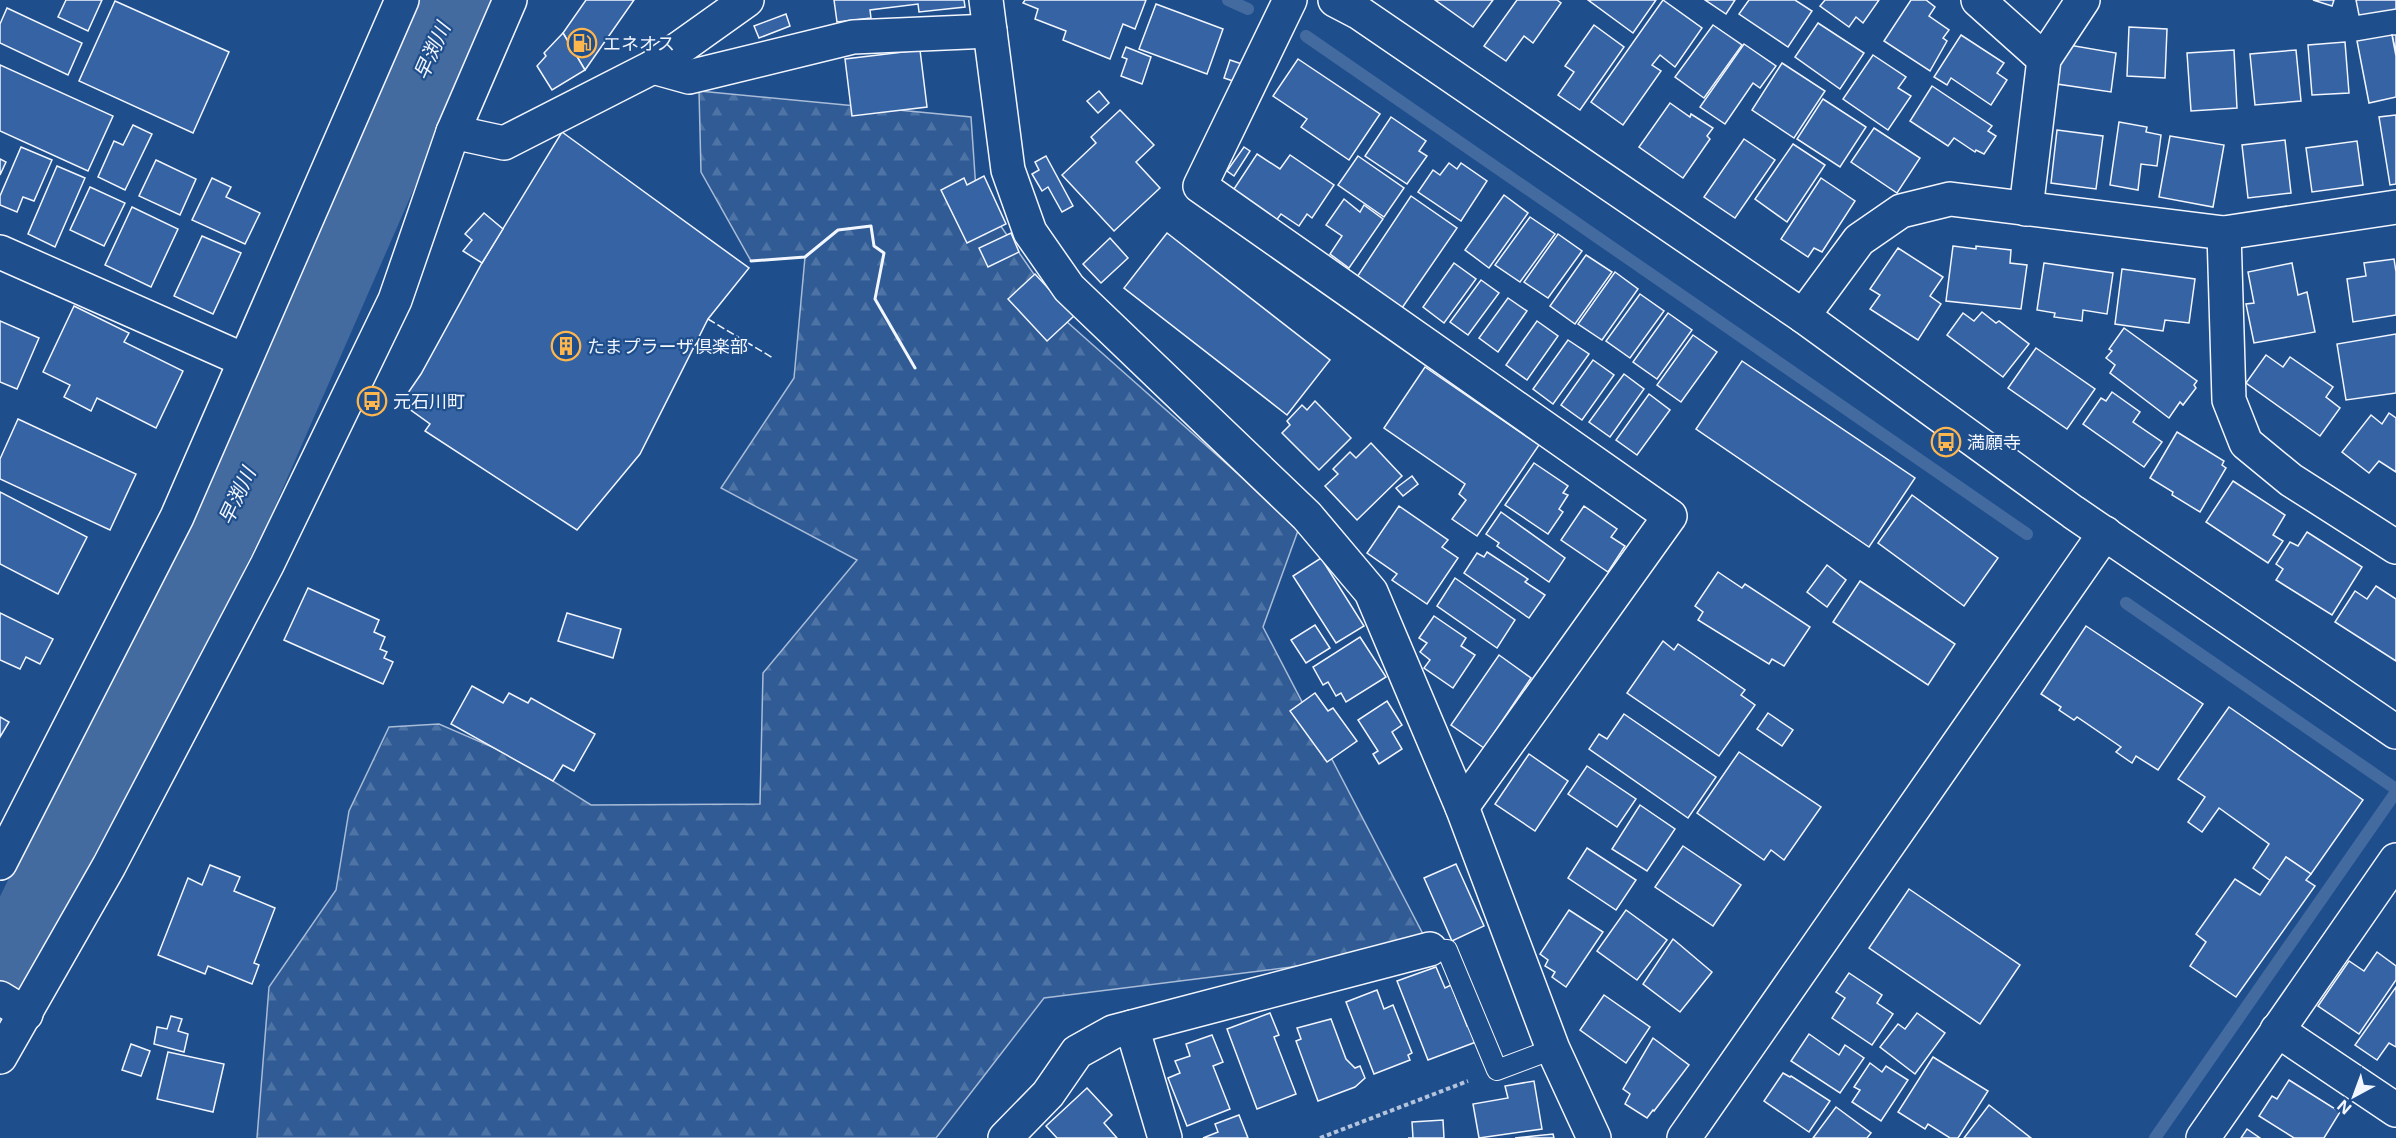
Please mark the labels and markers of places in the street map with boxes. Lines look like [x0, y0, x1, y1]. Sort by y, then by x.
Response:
fuel station icon: エネオス [566, 27, 598, 59]
place label: エネオス [603, 33, 675, 54]
building icon: たまプラーザ倶楽部 [550, 330, 582, 362]
place label: たまプラーザ倶楽部 [587, 336, 748, 357]
bus stop icon: 元石川町 [356, 385, 388, 417]
place label: 元石川町 [393, 391, 465, 412]
bus stop icon: 満願寺 [1930, 426, 1962, 458]
place label: 満願寺 [1967, 432, 2021, 453]

